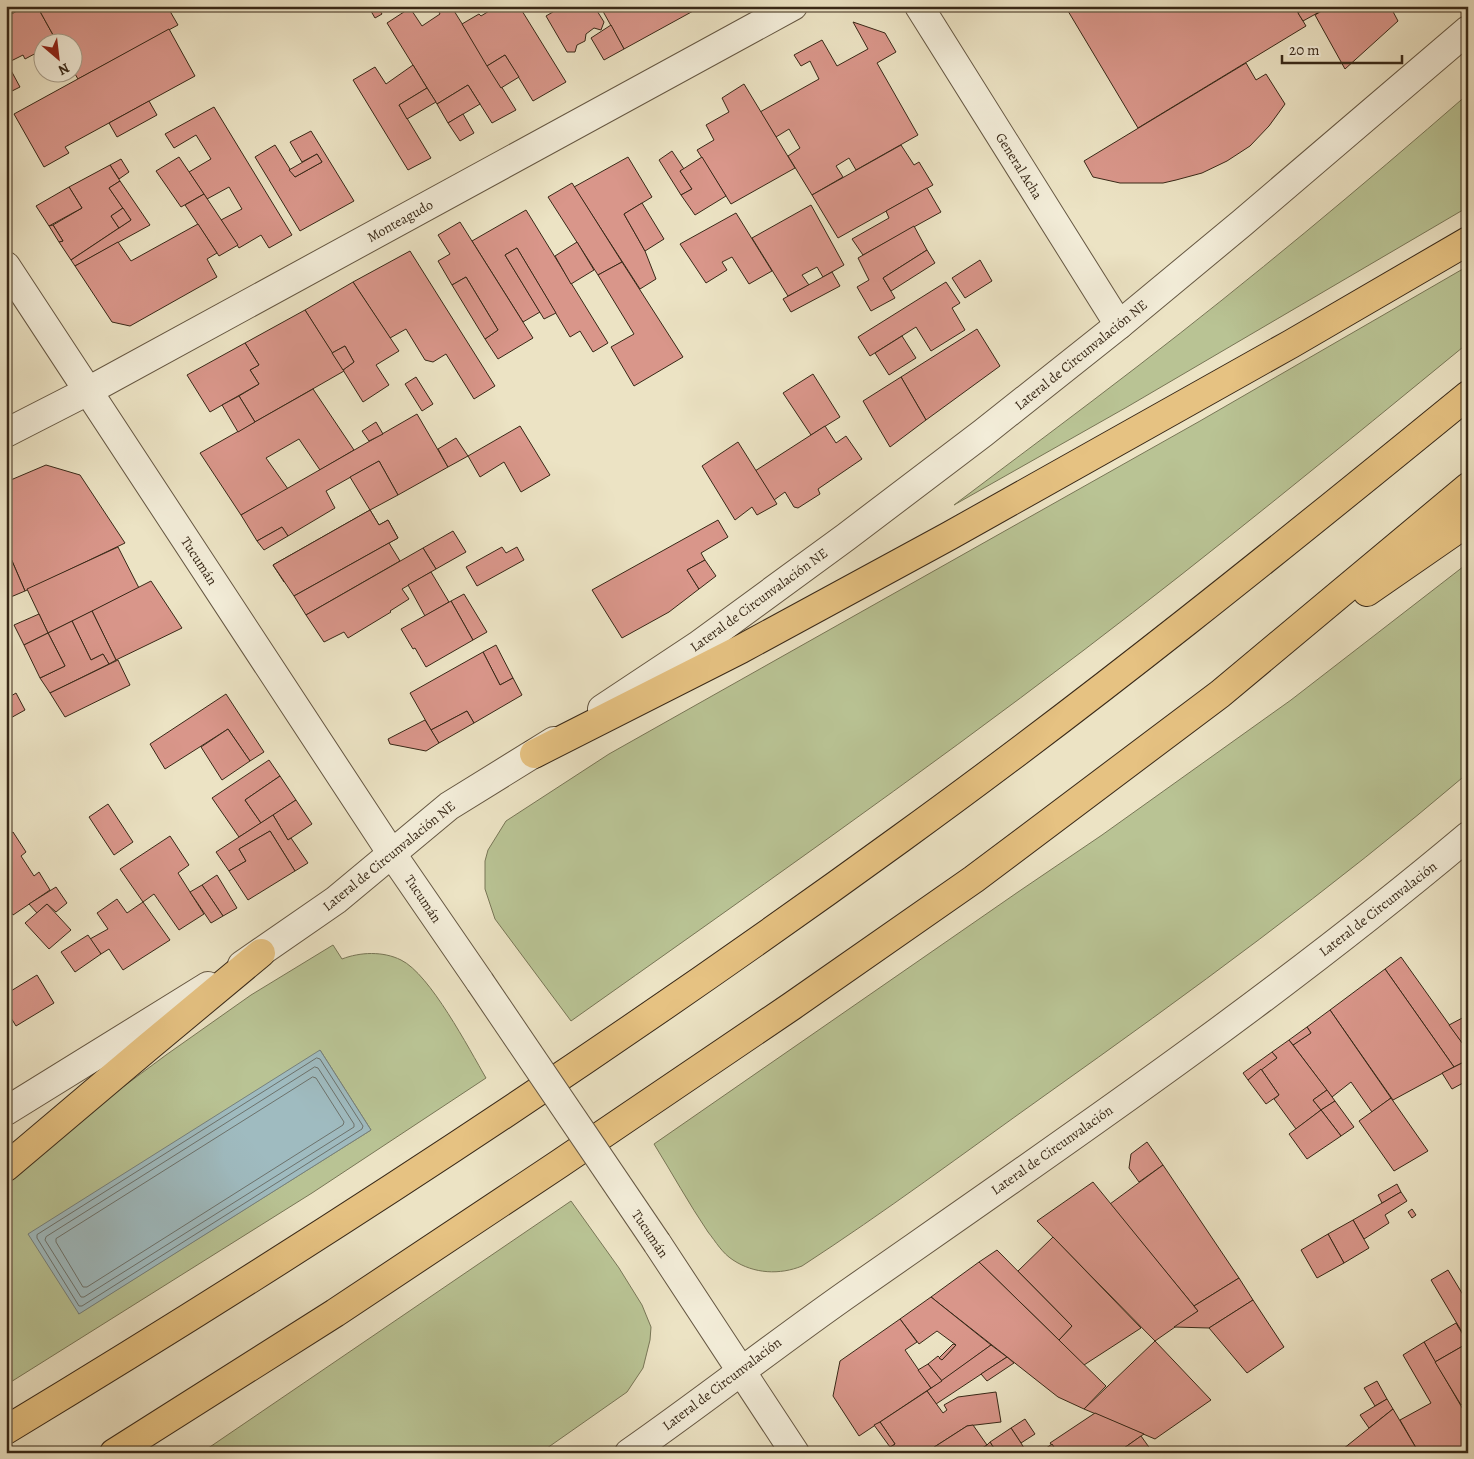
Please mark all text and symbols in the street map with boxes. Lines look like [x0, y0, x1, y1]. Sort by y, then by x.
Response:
north arrow [32, 32, 82, 82]
scale bar [1282, 32, 1402, 64]
text: 20 m [1289, 40, 1320, 60]
text: N [55, 58, 73, 80]
street label: General Acha [991, 129, 1047, 203]
street label: Monteagudo [364, 195, 436, 247]
street label: Lateral de Circunvalación NE [1011, 295, 1151, 415]
street label: Tucumán [176, 533, 222, 589]
street label: Lateral de Circunvalación NE [686, 544, 832, 656]
street label: Lateral de Circunvalación NE [319, 796, 459, 916]
street label: Lateral de Circunvalación [1315, 857, 1441, 961]
street label: Tucumán [400, 871, 446, 927]
street label: Lateral de Circunvalación [987, 1101, 1117, 1199]
street label: Tucumán [627, 1206, 673, 1262]
street label: Lateral de Circunvalación [659, 1333, 786, 1435]

